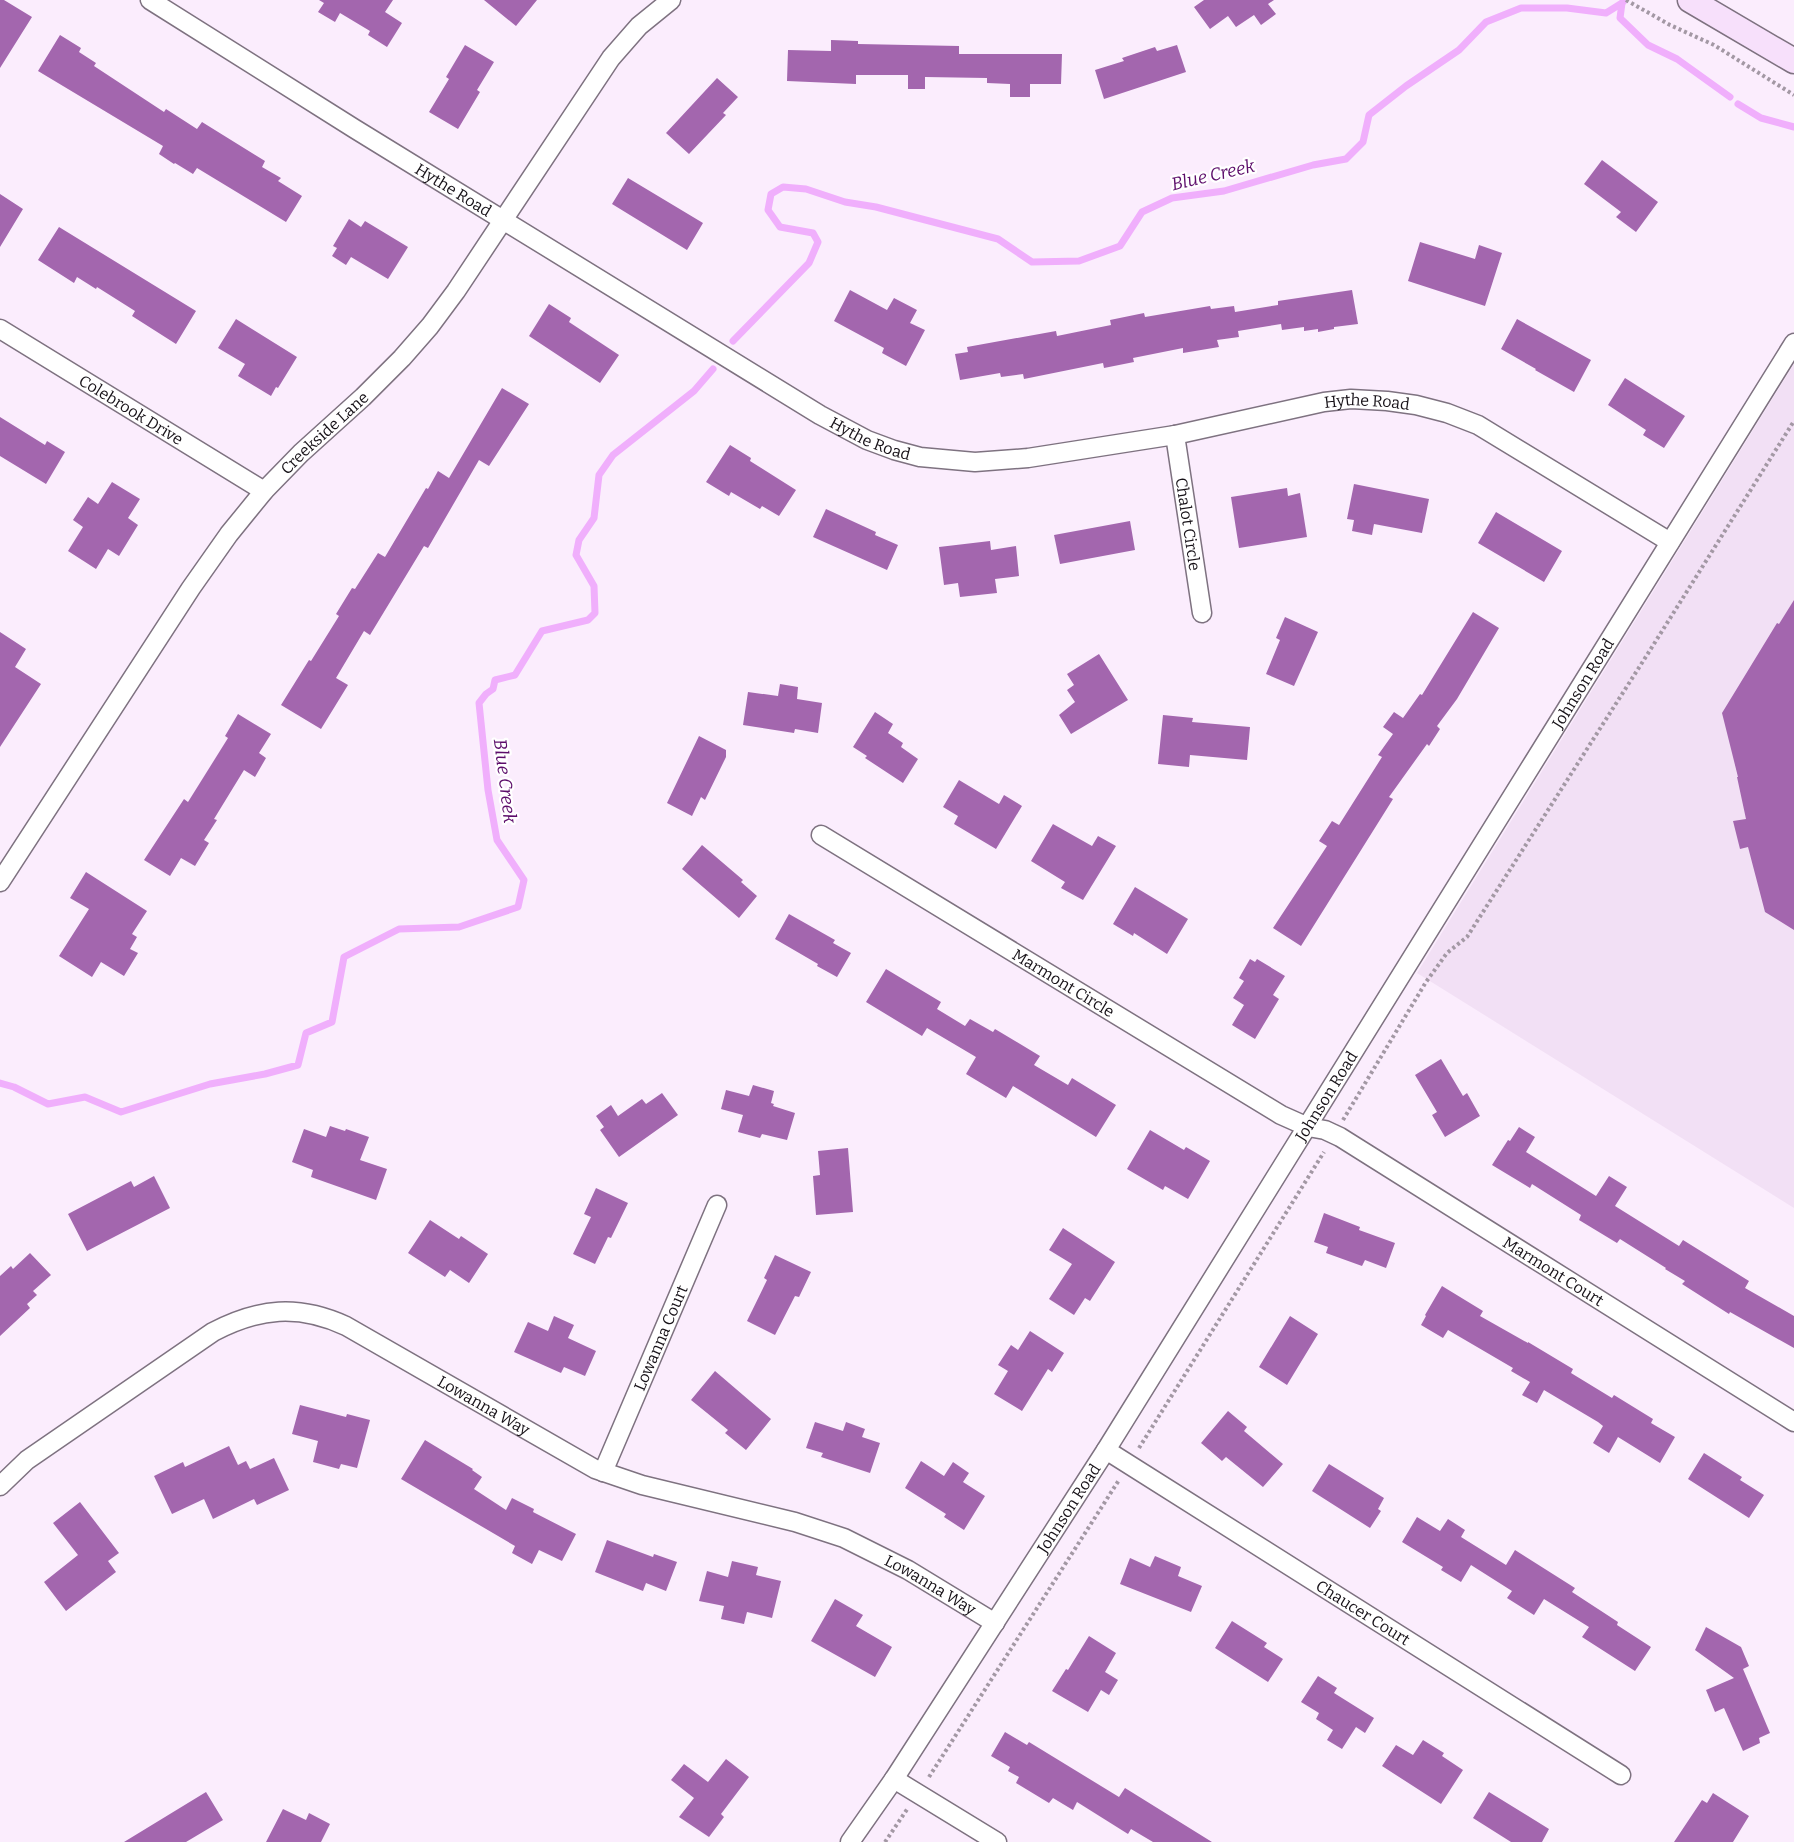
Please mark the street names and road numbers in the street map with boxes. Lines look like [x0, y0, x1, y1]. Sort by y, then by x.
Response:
street label: Hythe Road [412, 159, 495, 221]
street label: Colebrook Drive [75, 371, 187, 449]
street label: Creekside Lane [277, 388, 373, 478]
street label: Hythe Road [1323, 390, 1412, 414]
street label: Hythe Road [827, 413, 913, 464]
street label: Chalot Circle [1172, 476, 1204, 572]
street label: Johnson Road [1547, 635, 1618, 733]
street label: Marmont Circle [1009, 945, 1118, 1021]
street label: Johnson Road [1291, 1047, 1362, 1146]
street label: Marmont Court [1499, 1233, 1607, 1310]
street label: Lowanna Court [630, 1282, 692, 1394]
street label: Lowanna Way [434, 1372, 533, 1440]
street label: Johnson Road [1033, 1460, 1105, 1557]
street label: Lowanna Way [881, 1551, 980, 1619]
street label: Chaucer Court [1312, 1576, 1413, 1649]

